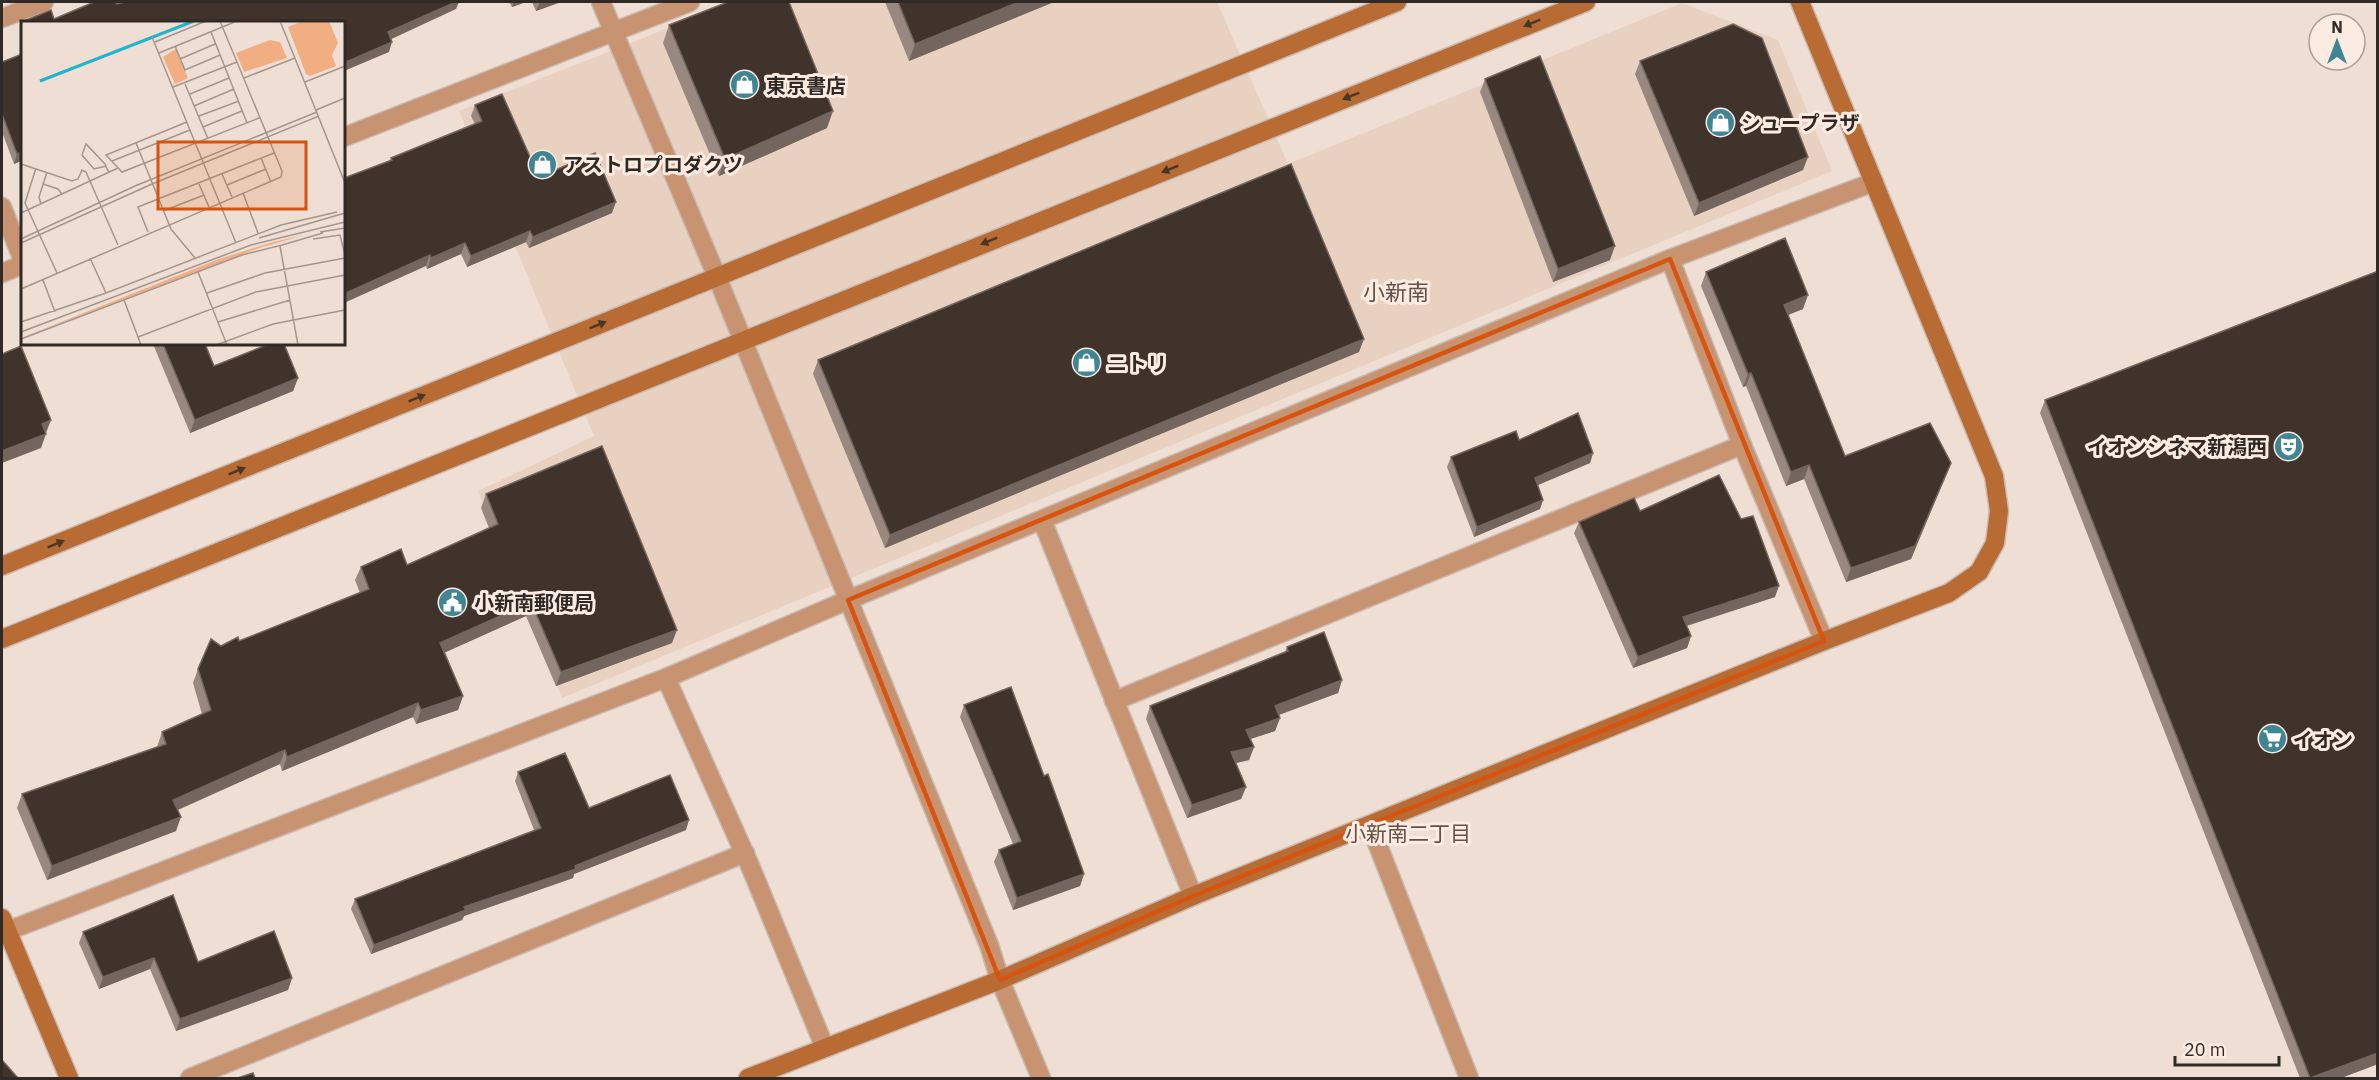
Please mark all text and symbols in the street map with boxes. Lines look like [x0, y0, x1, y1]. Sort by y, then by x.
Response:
north arrow [2307, 12, 2367, 72]
text: N [2331, 17, 2343, 37]
one-way arrow [1522, 18, 1540, 28]
inset map [21, 21, 345, 345]
shop icon: 東京書店 [729, 69, 761, 101]
place label: 東京書店 [766, 72, 846, 99]
one-way arrow [1341, 91, 1359, 101]
shop icon: シュープラザ [1704, 106, 1736, 138]
place label: シュープラザ [1741, 109, 1860, 136]
shop icon: アストロプロダクツ [526, 148, 558, 180]
place label: アストロプロダクツ [563, 151, 743, 178]
one-way arrow [1160, 164, 1178, 174]
one-way arrow [979, 236, 997, 246]
district label: 小新南 [1363, 277, 1429, 306]
one-way arrow [589, 320, 607, 329]
shop icon: ニトリ [1070, 347, 1102, 379]
place label: ニトリ [1107, 350, 1167, 377]
one-way arrow [409, 393, 427, 403]
theatre icon: イオンシネマ新潟西 [2272, 430, 2304, 462]
place label: イオンシネマ新潟西 [2087, 433, 2267, 460]
one-way arrow [228, 466, 246, 476]
one-way arrow [47, 539, 65, 549]
public building icon: 小新南郵便局 [437, 586, 469, 618]
place label: 小新南郵便局 [474, 589, 594, 616]
supermarket icon: イオン [2256, 723, 2288, 755]
place label: イオン [2293, 726, 2353, 753]
district label: 小新南二丁目 [1345, 819, 1471, 847]
scale bar [2175, 1029, 2278, 1067]
text: 20 m [2184, 1038, 2226, 1061]

